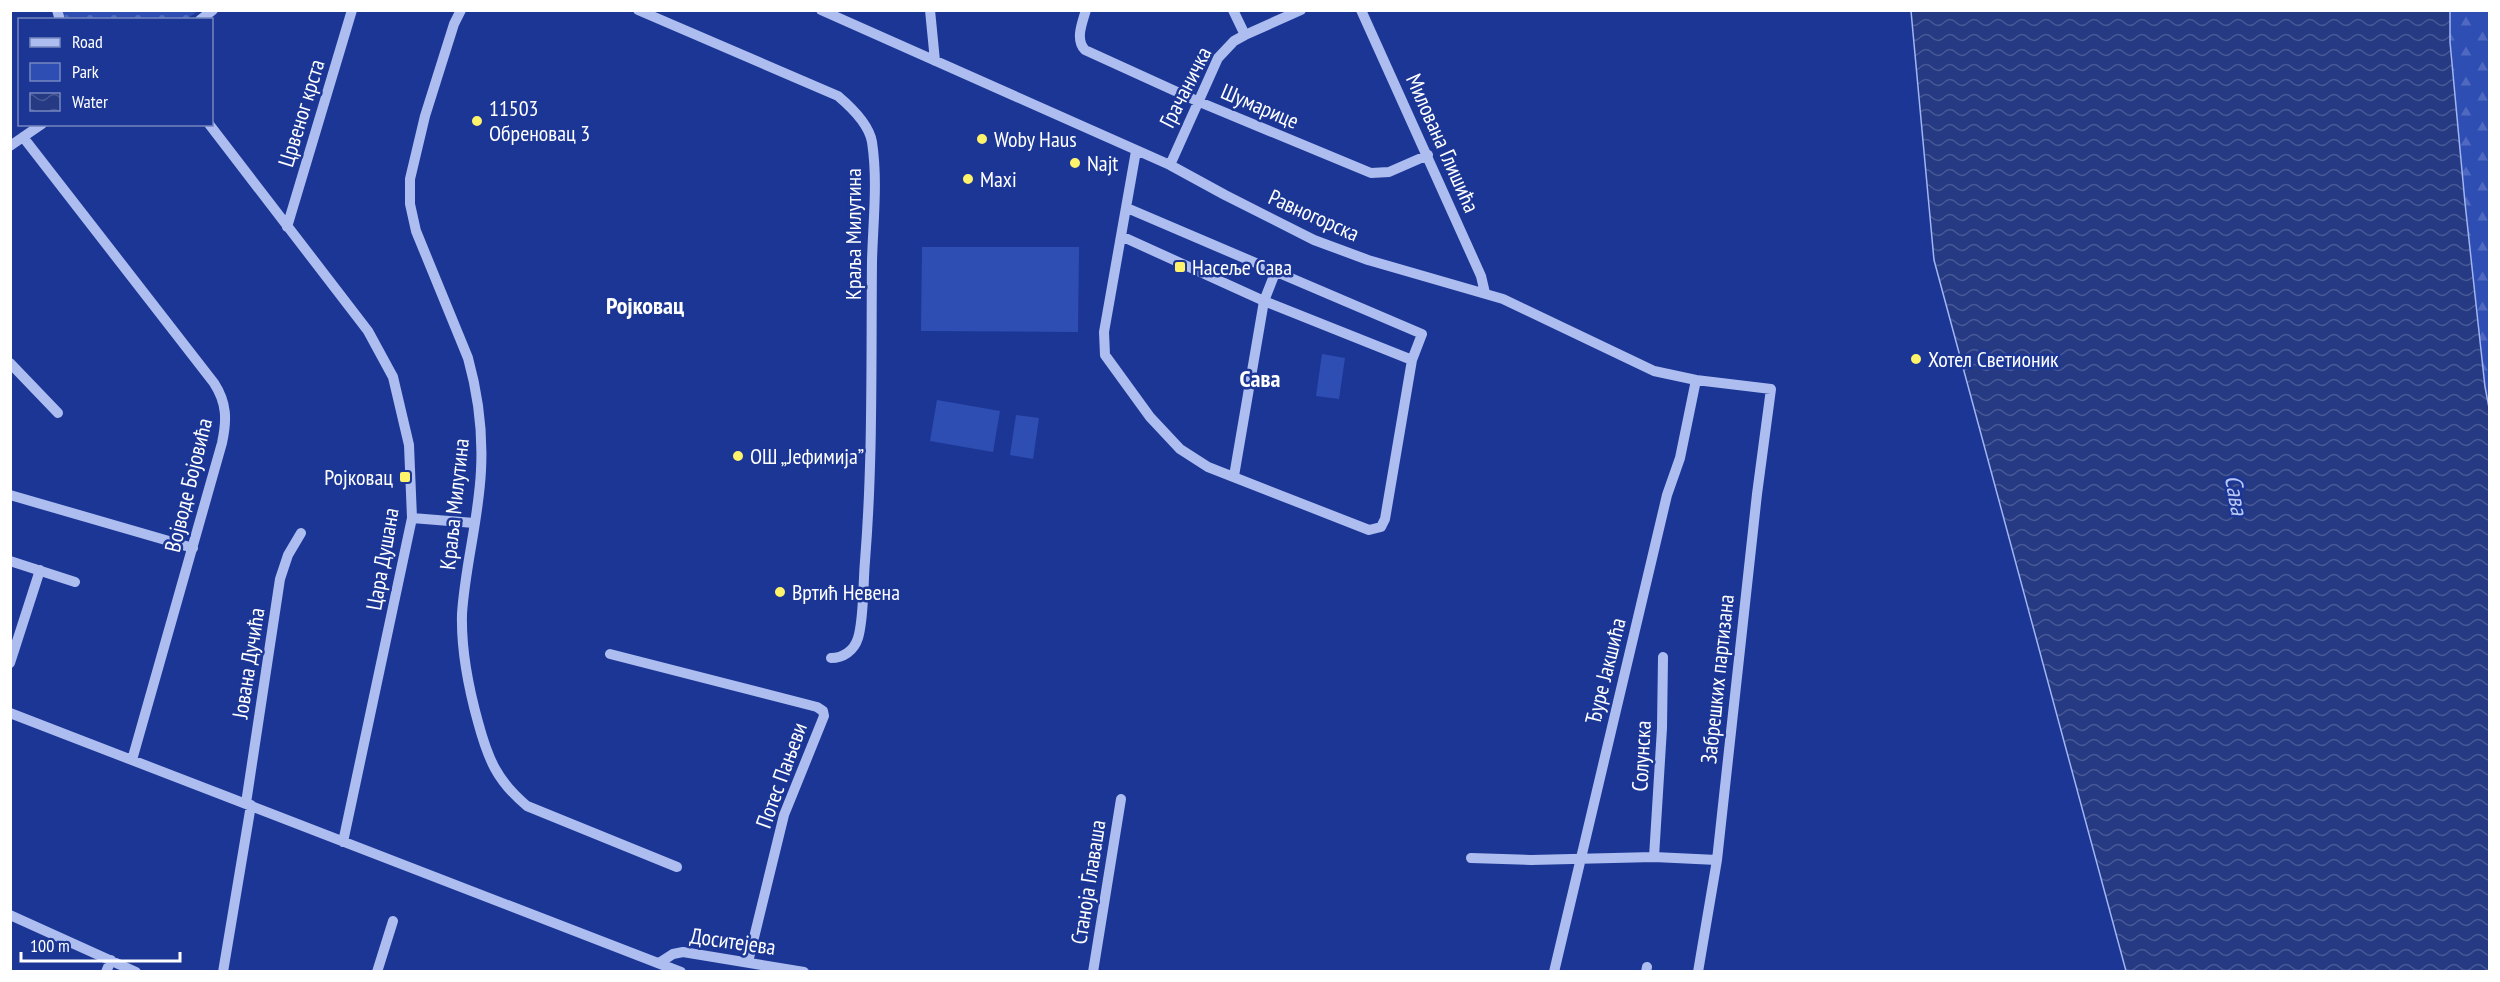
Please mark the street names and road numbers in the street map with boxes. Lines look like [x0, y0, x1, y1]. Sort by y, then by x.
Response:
street label: Грачаничка [1153, 42, 1217, 132]
street label: Црвеног крста [271, 56, 331, 170]
street label: Милована Глишића [1400, 69, 1486, 217]
street label: Шумарице [1217, 77, 1303, 135]
street label: Краља Милутина [839, 168, 867, 300]
street label: Равногорска [1264, 183, 1364, 247]
street label: Војводе Бојовића [158, 415, 218, 555]
street label: Краља Милутина [433, 437, 475, 571]
street label: Цара Душана [359, 506, 405, 612]
street label: Забрешких партизана [1694, 593, 1740, 765]
street label: Јована Дучића [225, 606, 271, 721]
street label: Ђуре Јакшића [1578, 615, 1632, 727]
street label: Потес Пањеви [749, 718, 813, 832]
street label: Солунска [1625, 720, 1657, 792]
street label: Станоја Главаша [1064, 818, 1112, 946]
street label: Доситејева [689, 921, 777, 961]

